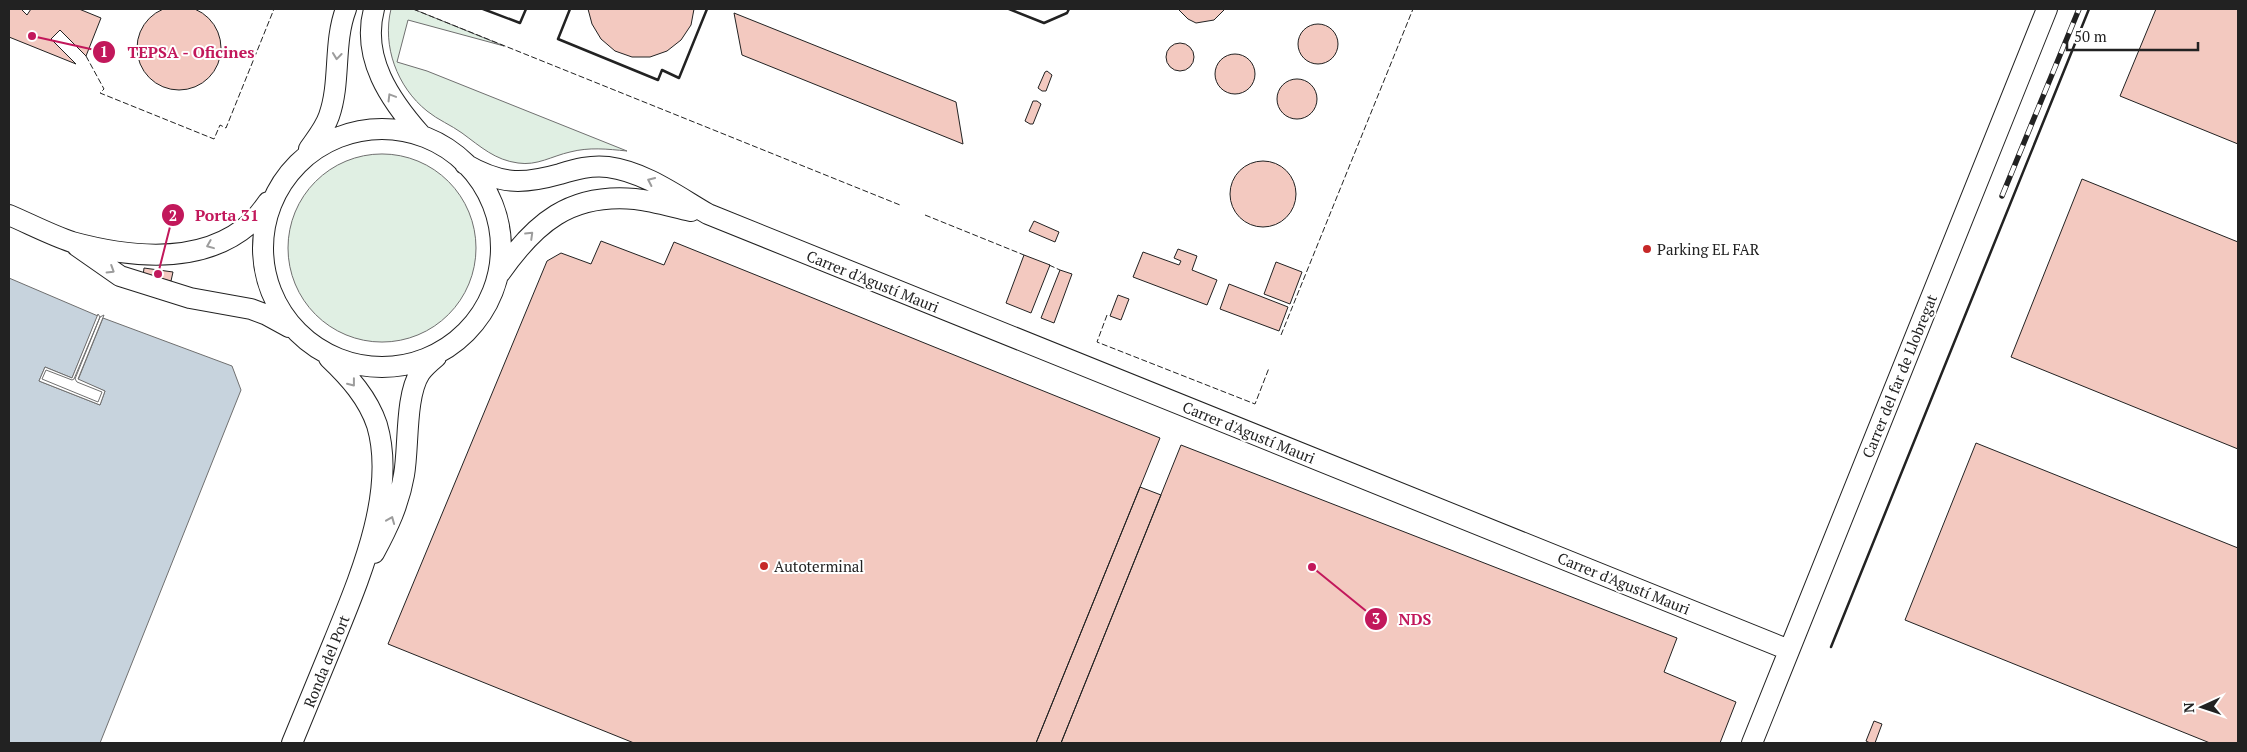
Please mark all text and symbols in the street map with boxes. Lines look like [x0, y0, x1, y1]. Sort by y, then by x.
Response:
scale bar [2067, 20, 2198, 52]
text: 50 m [2074, 26, 2107, 46]
callout: TEPSA - Oficines [92, 36, 265, 67]
text: 1 [100, 41, 108, 61]
text: TEPSA - Oficines [128, 41, 254, 63]
one-way arrow [331, 53, 342, 61]
one-way arrow [387, 93, 397, 102]
one-way arrow [647, 177, 656, 188]
callout: Porta 31 [160, 200, 269, 231]
text: Porta 31 [195, 204, 259, 226]
text: 2 [169, 205, 177, 225]
one-way arrow [524, 232, 533, 241]
one-way arrow [206, 239, 215, 249]
place label: Parking EL FAR [1657, 239, 1760, 259]
marker: Parking EL FAR [1641, 243, 1653, 255]
street label: Carrer d'Agustí Mauri [804, 245, 942, 317]
one-way arrow [105, 264, 114, 273]
street label: Carrer del far de Llobregat [1857, 291, 1941, 461]
one-way arrow [347, 377, 355, 386]
street label: Carrer d'Agustí Mauri [1180, 396, 1318, 468]
one-way arrow [385, 516, 395, 525]
street label: Carrer d'Agustí Mauri [1555, 547, 1693, 619]
place label: Autoterminal [774, 556, 864, 576]
marker: Autoterminal [758, 560, 770, 572]
callout: NDS [1364, 604, 1441, 635]
text: 3 [1372, 608, 1380, 628]
text: NDS [1399, 608, 1431, 630]
street label: Ronda del Port [298, 611, 354, 710]
north arrow [2177, 682, 2227, 732]
text: N [2179, 702, 2198, 714]

